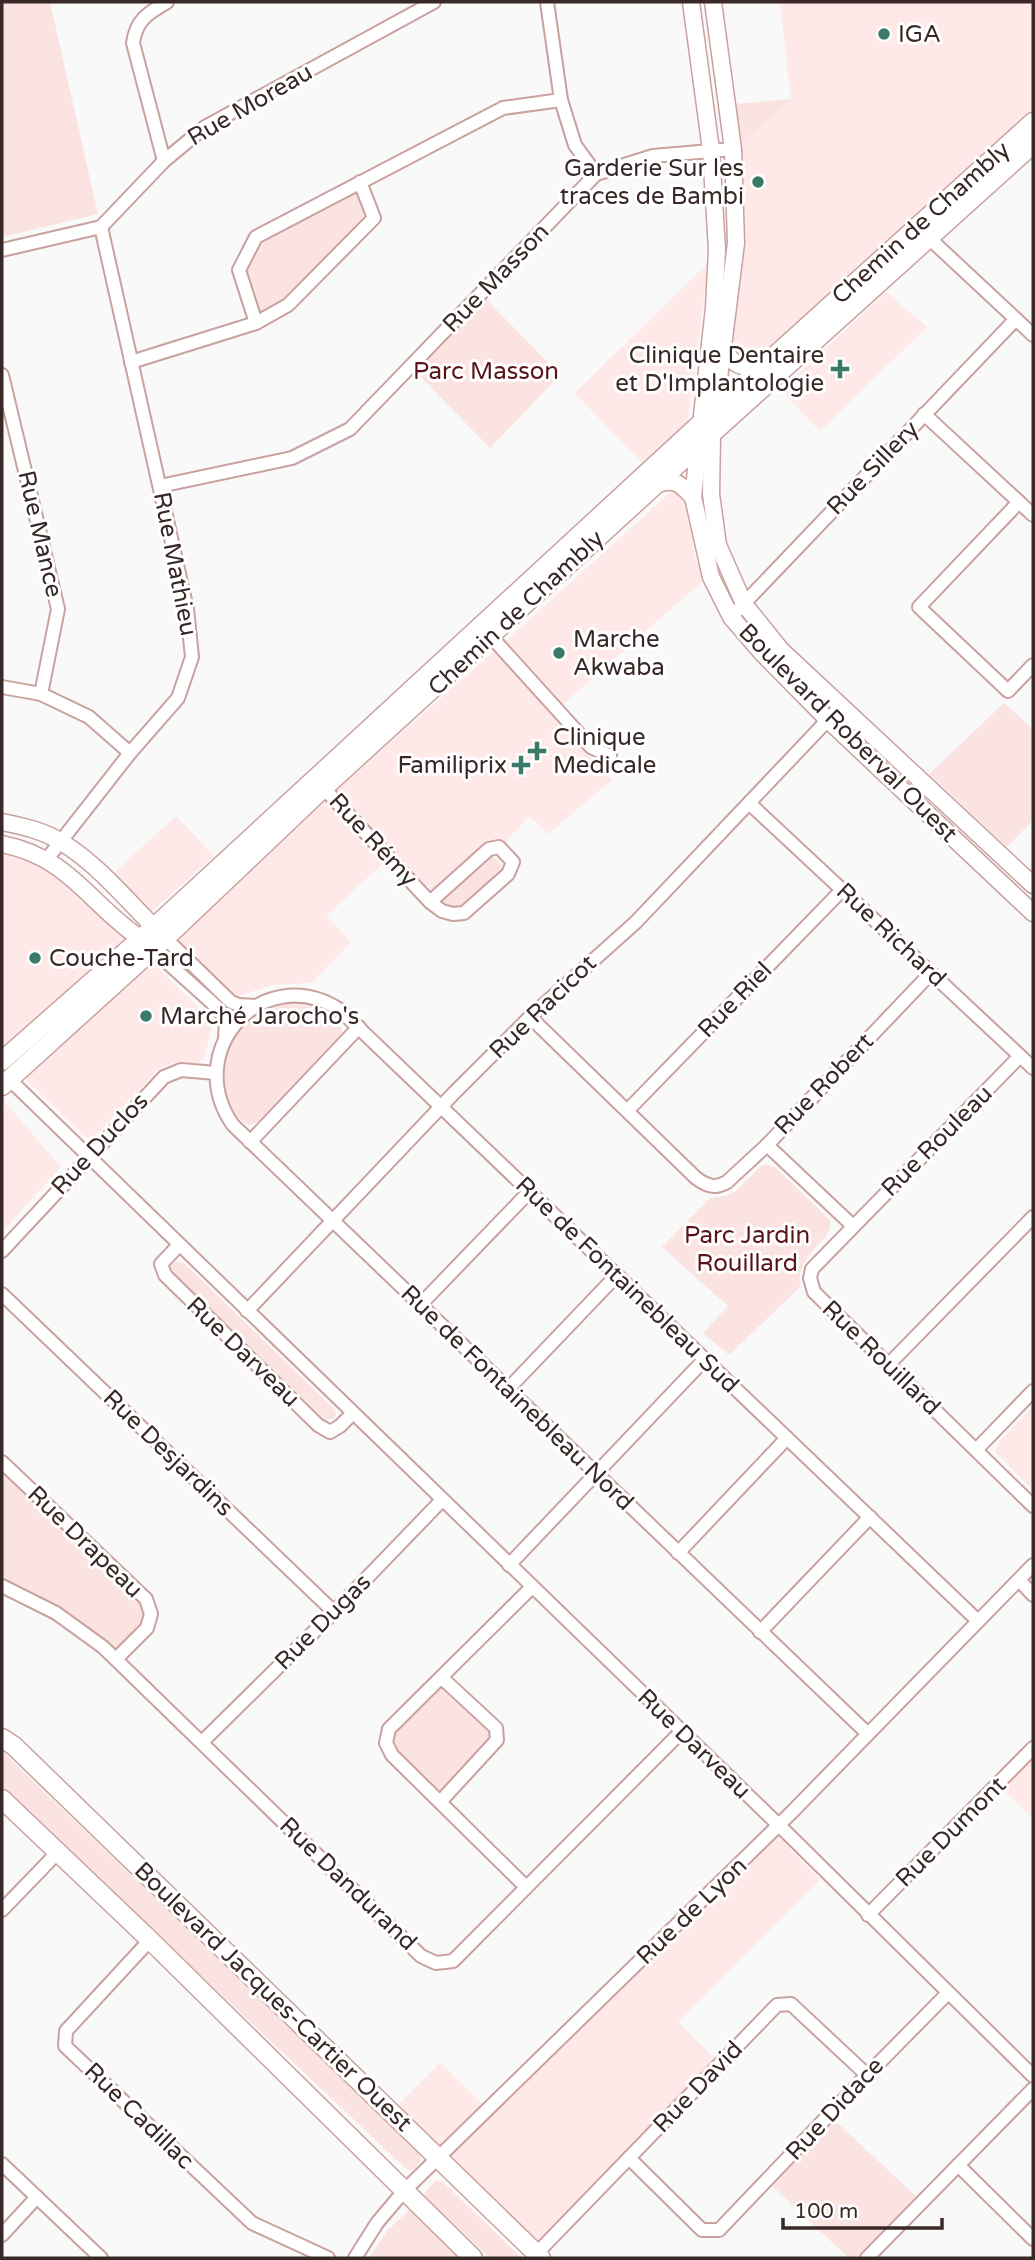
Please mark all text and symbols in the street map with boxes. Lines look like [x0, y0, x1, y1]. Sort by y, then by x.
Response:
place label: IGA [898, 20, 941, 49]
marker: IGA [876, 26, 892, 42]
street label: Rue Moreau [182, 58, 318, 152]
street label: Chemin de Chambly [826, 135, 1016, 311]
place label: Garderie Sur les traces de Bambi [560, 154, 744, 211]
marker: Garderie Sur les traces de Bambi [750, 174, 766, 190]
street label: Rue Masson [437, 217, 555, 339]
place label: Clinique Dentaire et D'Implantologie [615, 341, 824, 398]
park label: Parc Masson [413, 357, 559, 386]
marker: Clinique Dentaire et D'Implantologie [830, 359, 850, 379]
street label: Rue Sillery [821, 415, 925, 521]
street label: Rue Mance [11, 468, 69, 600]
street label: Rue Mathieu [147, 490, 203, 638]
street label: Chemin de Chambly [422, 524, 610, 702]
street label: Boulevard Roberval Ouest [733, 618, 963, 848]
place label: Marche Akwaba [573, 625, 665, 682]
marker: Marche Akwaba [551, 645, 567, 661]
place label: Clinique Medicale [553, 723, 656, 780]
marker: Clinique Medicale [527, 741, 547, 761]
place label: Familiprix [397, 751, 507, 780]
marker: Familiprix [513, 757, 529, 773]
street label: Rue Rémy [323, 787, 424, 893]
street label: Rue Richard [830, 877, 952, 993]
place label: Couche-Tard [49, 944, 194, 973]
street label: Rue Racicot [484, 949, 602, 1065]
marker: Couche-Tard [27, 950, 43, 966]
street label: Rue Riel [692, 956, 778, 1044]
place label: Marché Jarocho's [160, 1002, 359, 1031]
marker: Marché Jarocho's [138, 1008, 154, 1024]
street label: Rue Robert [768, 1027, 880, 1141]
street label: Rue Rouleau [875, 1079, 999, 1203]
street label: Rue Duclos [45, 1087, 155, 1201]
street label: Rue de Fontainebleau Sud [509, 1171, 745, 1399]
park label: Parc Jardin Rouillard [684, 1221, 810, 1278]
street label: Rue de Fontainebleau Nord [395, 1279, 639, 1517]
street label: Rue Darveau [180, 1291, 306, 1413]
street label: Rue Rouillard [816, 1294, 946, 1422]
street label: Rue Desjardins [97, 1384, 239, 1522]
street label: Rue Drapeau [21, 1480, 149, 1604]
street label: Rue Dugas [269, 1568, 377, 1676]
street label: Rue Darveau [631, 1683, 757, 1805]
street label: Rue Dumont [890, 1771, 1012, 1893]
street label: Rue Dandurand [273, 1811, 423, 1957]
street label: Rue de Lyon [631, 1851, 753, 1971]
street label: Boulevard Jacques-Cartier Ouest [128, 1856, 418, 2138]
street label: Rue David [647, 2035, 749, 2139]
street label: Rue Didace [780, 2051, 890, 2167]
street label: Rue Cadillac [78, 2057, 200, 2175]
scale bar [783, 2186, 942, 2230]
text: 100 m [794, 2199, 858, 2224]

